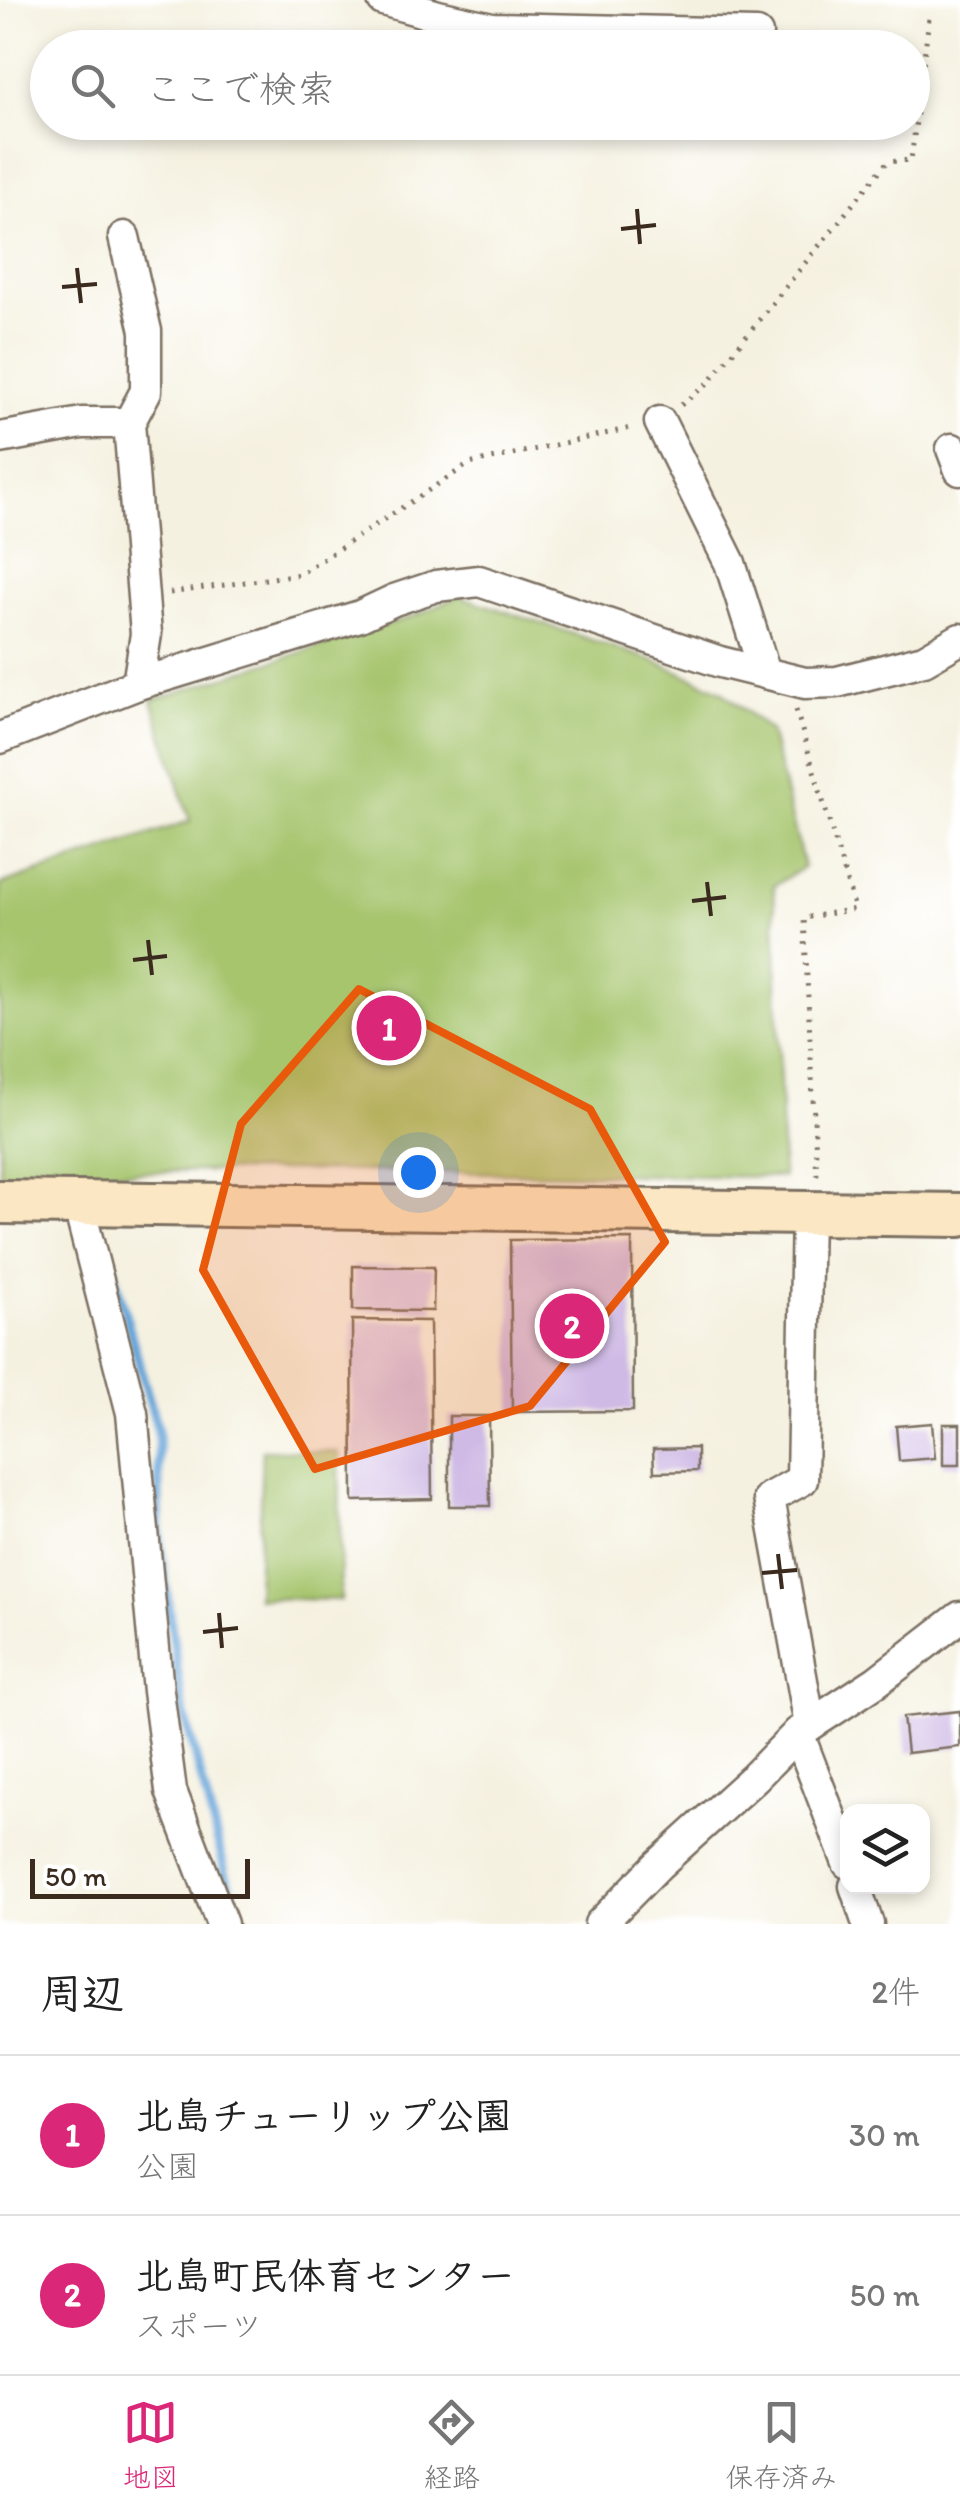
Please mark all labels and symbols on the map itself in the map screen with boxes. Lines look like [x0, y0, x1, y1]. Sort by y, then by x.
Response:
pin: 1 [356, 990, 422, 1066]
your location [393, 1147, 444, 1198]
pin: 2 [540, 1288, 604, 1364]
scale bar [30, 1854, 250, 1898]

